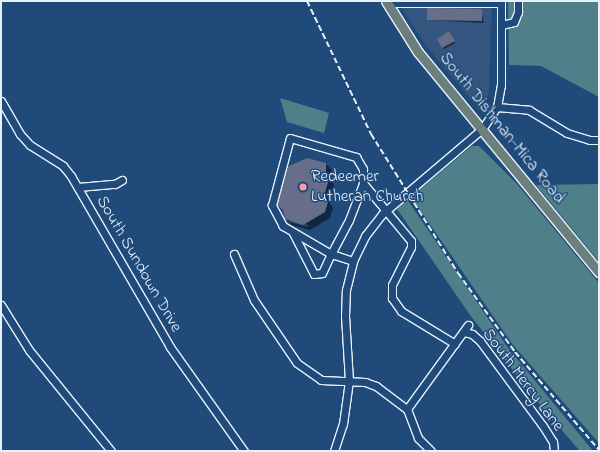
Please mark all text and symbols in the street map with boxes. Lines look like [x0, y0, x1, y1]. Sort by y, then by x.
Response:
street label: South Dishman-Mica Road [435, 48, 569, 208]
place label: Redeemer Lutheran Church [311, 167, 423, 207]
marker: Redeemer Lutheran Church [298, 182, 308, 192]
street label: South Sundown Drive [92, 192, 186, 336]
street label: South Mercy Lane [478, 325, 568, 435]

